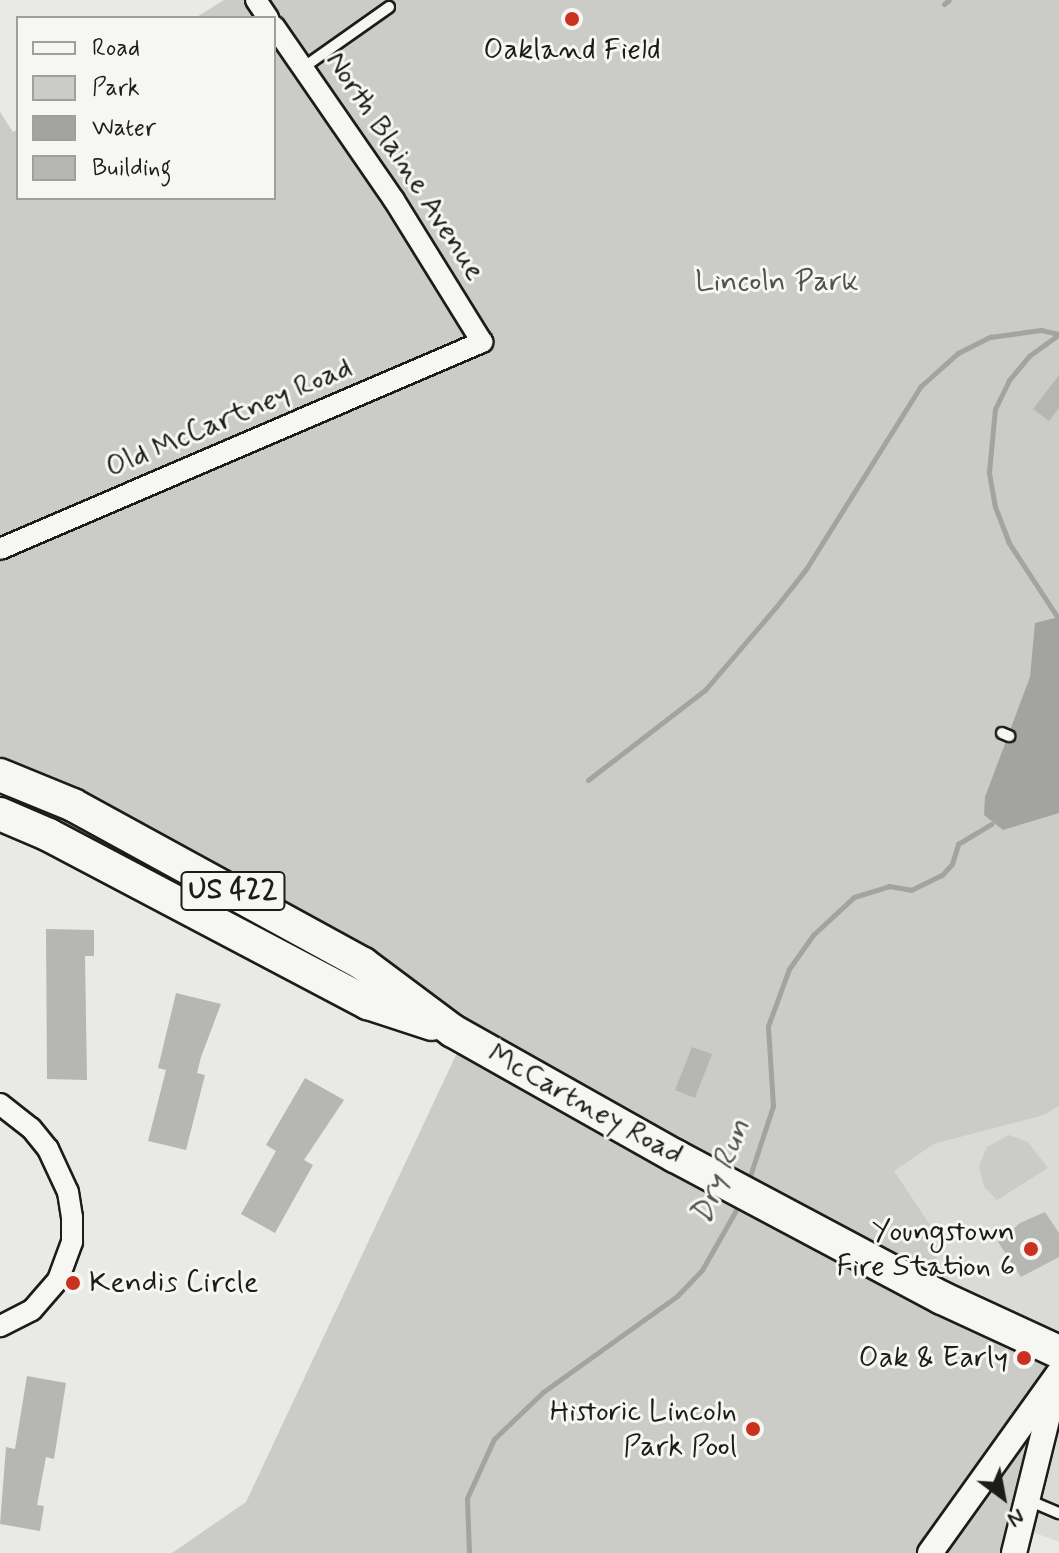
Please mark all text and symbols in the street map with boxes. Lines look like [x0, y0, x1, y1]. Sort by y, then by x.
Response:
marker: Oakland Field [563, 10, 581, 28]
legend [16, 16, 276, 200]
place label: Oakland Field [482, 32, 662, 68]
text: Road [92, 33, 140, 64]
street label: North Blaine Avenue [317, 45, 493, 287]
text: Park [92, 73, 140, 104]
text: Water [92, 113, 156, 144]
text: Building [92, 153, 172, 184]
park label: Lincoln Park [698, 264, 856, 300]
street label: Old McCartney Road [98, 349, 360, 487]
road number: US 422 [179, 867, 287, 915]
street label: McCartney Road [481, 1036, 689, 1174]
water label: Dry Run [683, 1114, 759, 1230]
place label: Youngstown Fire Station 6 [846, 1214, 1015, 1284]
marker: Youngstown Fire Station 6 [1022, 1240, 1040, 1258]
place label: Kendis Circle [89, 1265, 260, 1301]
marker: Kendis Circle [64, 1274, 82, 1292]
place label: Oak & Early [859, 1340, 1008, 1376]
marker: Oak & Early [1015, 1349, 1033, 1367]
place label: Historic Lincoln Park Pool [547, 1394, 737, 1464]
marker: Historic Lincoln Park Pool [744, 1420, 762, 1438]
north arrow [963, 1457, 1043, 1537]
text: N [1002, 1502, 1029, 1533]

